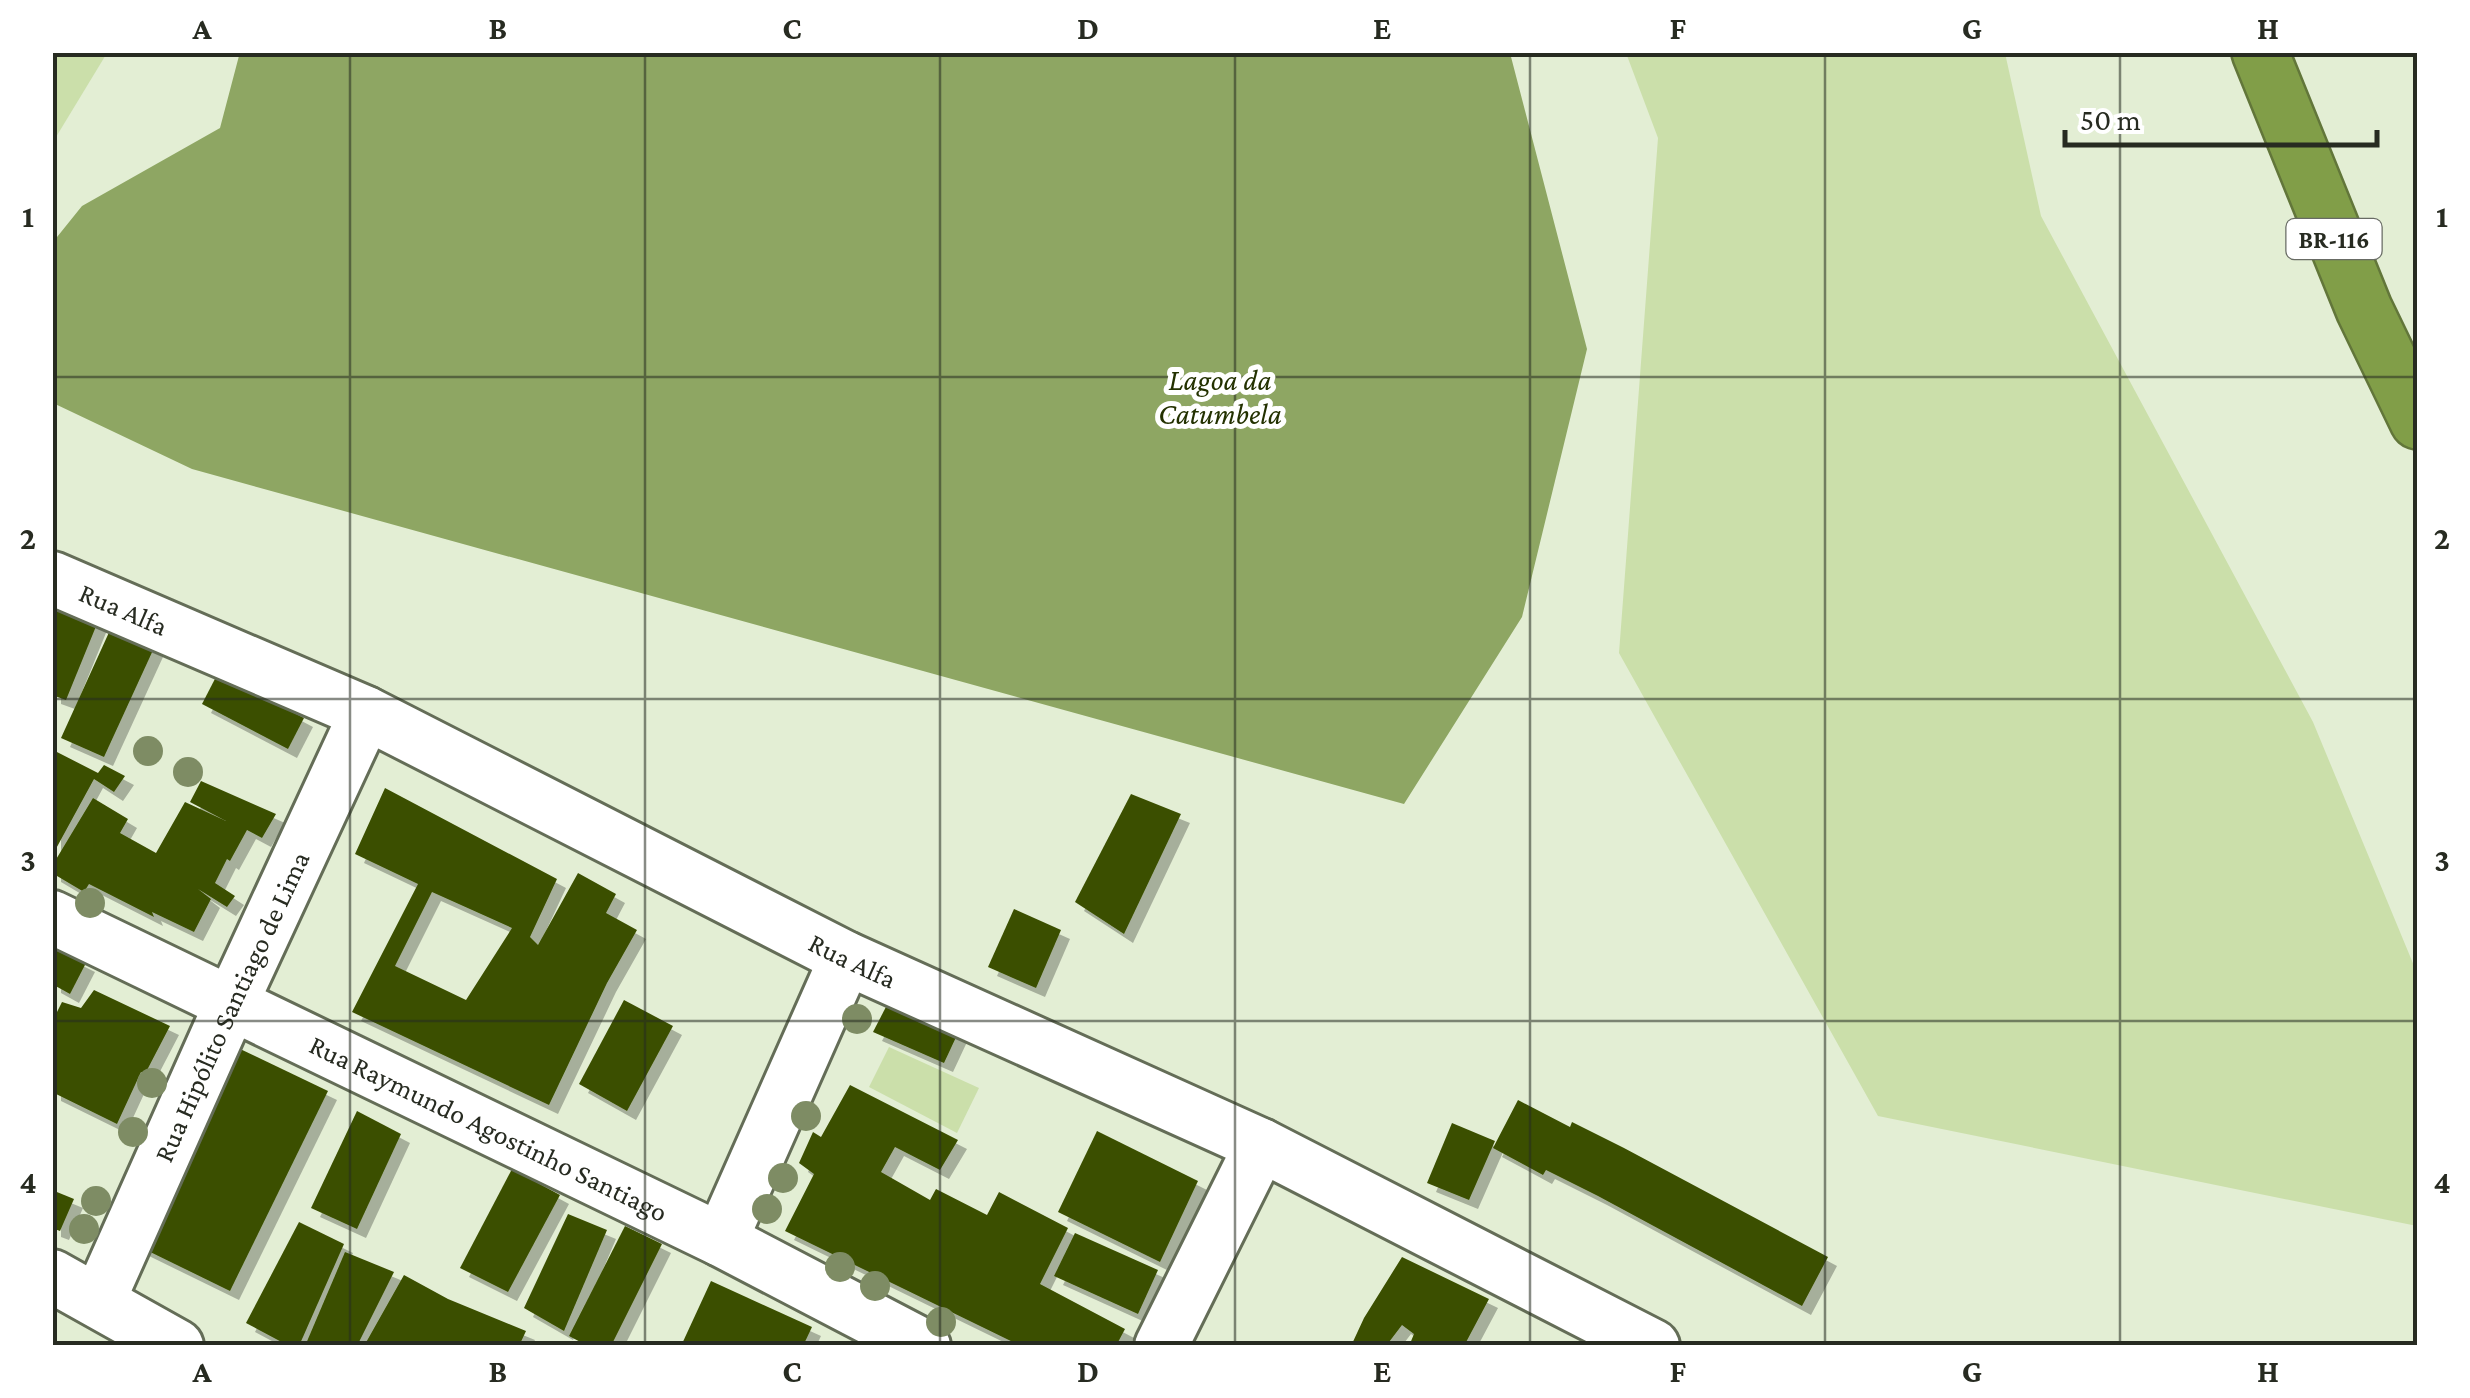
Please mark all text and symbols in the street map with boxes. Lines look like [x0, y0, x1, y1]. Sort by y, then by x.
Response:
text: A [191, 10, 212, 46]
text: B [489, 10, 507, 46]
text: C [782, 10, 802, 46]
text: D [1077, 10, 1099, 46]
text: E [1373, 10, 1391, 46]
text: F [1670, 10, 1687, 46]
text: G [1962, 10, 1982, 46]
text: H [2257, 10, 2279, 46]
scale bar [2065, 85, 2378, 147]
text: 50 m [2080, 103, 2141, 136]
text: 1 [22, 198, 34, 234]
text: 1 [2436, 198, 2448, 234]
road number: BR-116 [2286, 219, 2382, 259]
water label: Lagoa da Catumbela [1158, 363, 1282, 430]
text: 2 [20, 520, 36, 556]
text: 2 [2434, 520, 2450, 556]
street label: Rua Alfa [75, 577, 172, 642]
text: 3 [20, 842, 36, 878]
text: 3 [2434, 842, 2450, 878]
street label: Rua Hipólito Santiago de Lima [148, 846, 316, 1167]
street label: Rua Alfa [804, 927, 901, 995]
street label: Rua Raymundo Agostinho Santiago [305, 1029, 673, 1228]
text: 4 [19, 1164, 37, 1200]
text: 4 [2433, 1164, 2451, 1200]
text: A [191, 1353, 212, 1389]
text: B [489, 1353, 507, 1389]
text: C [782, 1353, 802, 1389]
text: D [1077, 1353, 1099, 1389]
text: E [1373, 1353, 1391, 1389]
text: F [1670, 1353, 1687, 1389]
text: G [1962, 1353, 1982, 1389]
text: H [2257, 1353, 2279, 1389]

